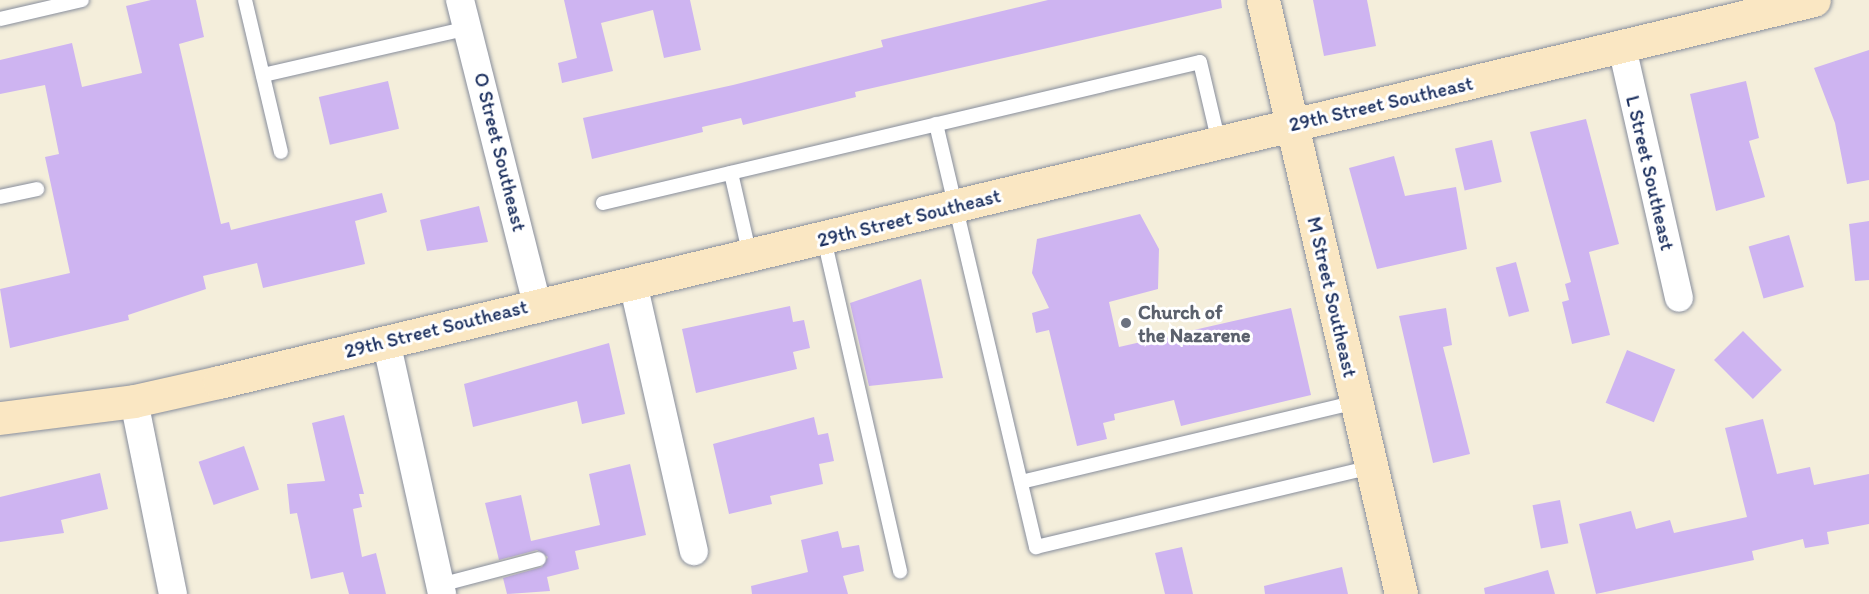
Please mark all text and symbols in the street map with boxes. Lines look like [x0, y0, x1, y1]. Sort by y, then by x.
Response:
street label: O Street Southeast [469, 70, 531, 234]
street label: 29th Street Southeast [1287, 71, 1475, 137]
street label: L Street Southeast [1620, 93, 1680, 253]
street label: 29th Street Southeast [815, 184, 1003, 252]
street label: M Street Southeast [1302, 214, 1362, 380]
street label: 29th Street Southeast [342, 295, 530, 363]
place label: Church of the Nazarene [1138, 300, 1251, 347]
marker: Church of the Nazarene [1119, 316, 1133, 330]

